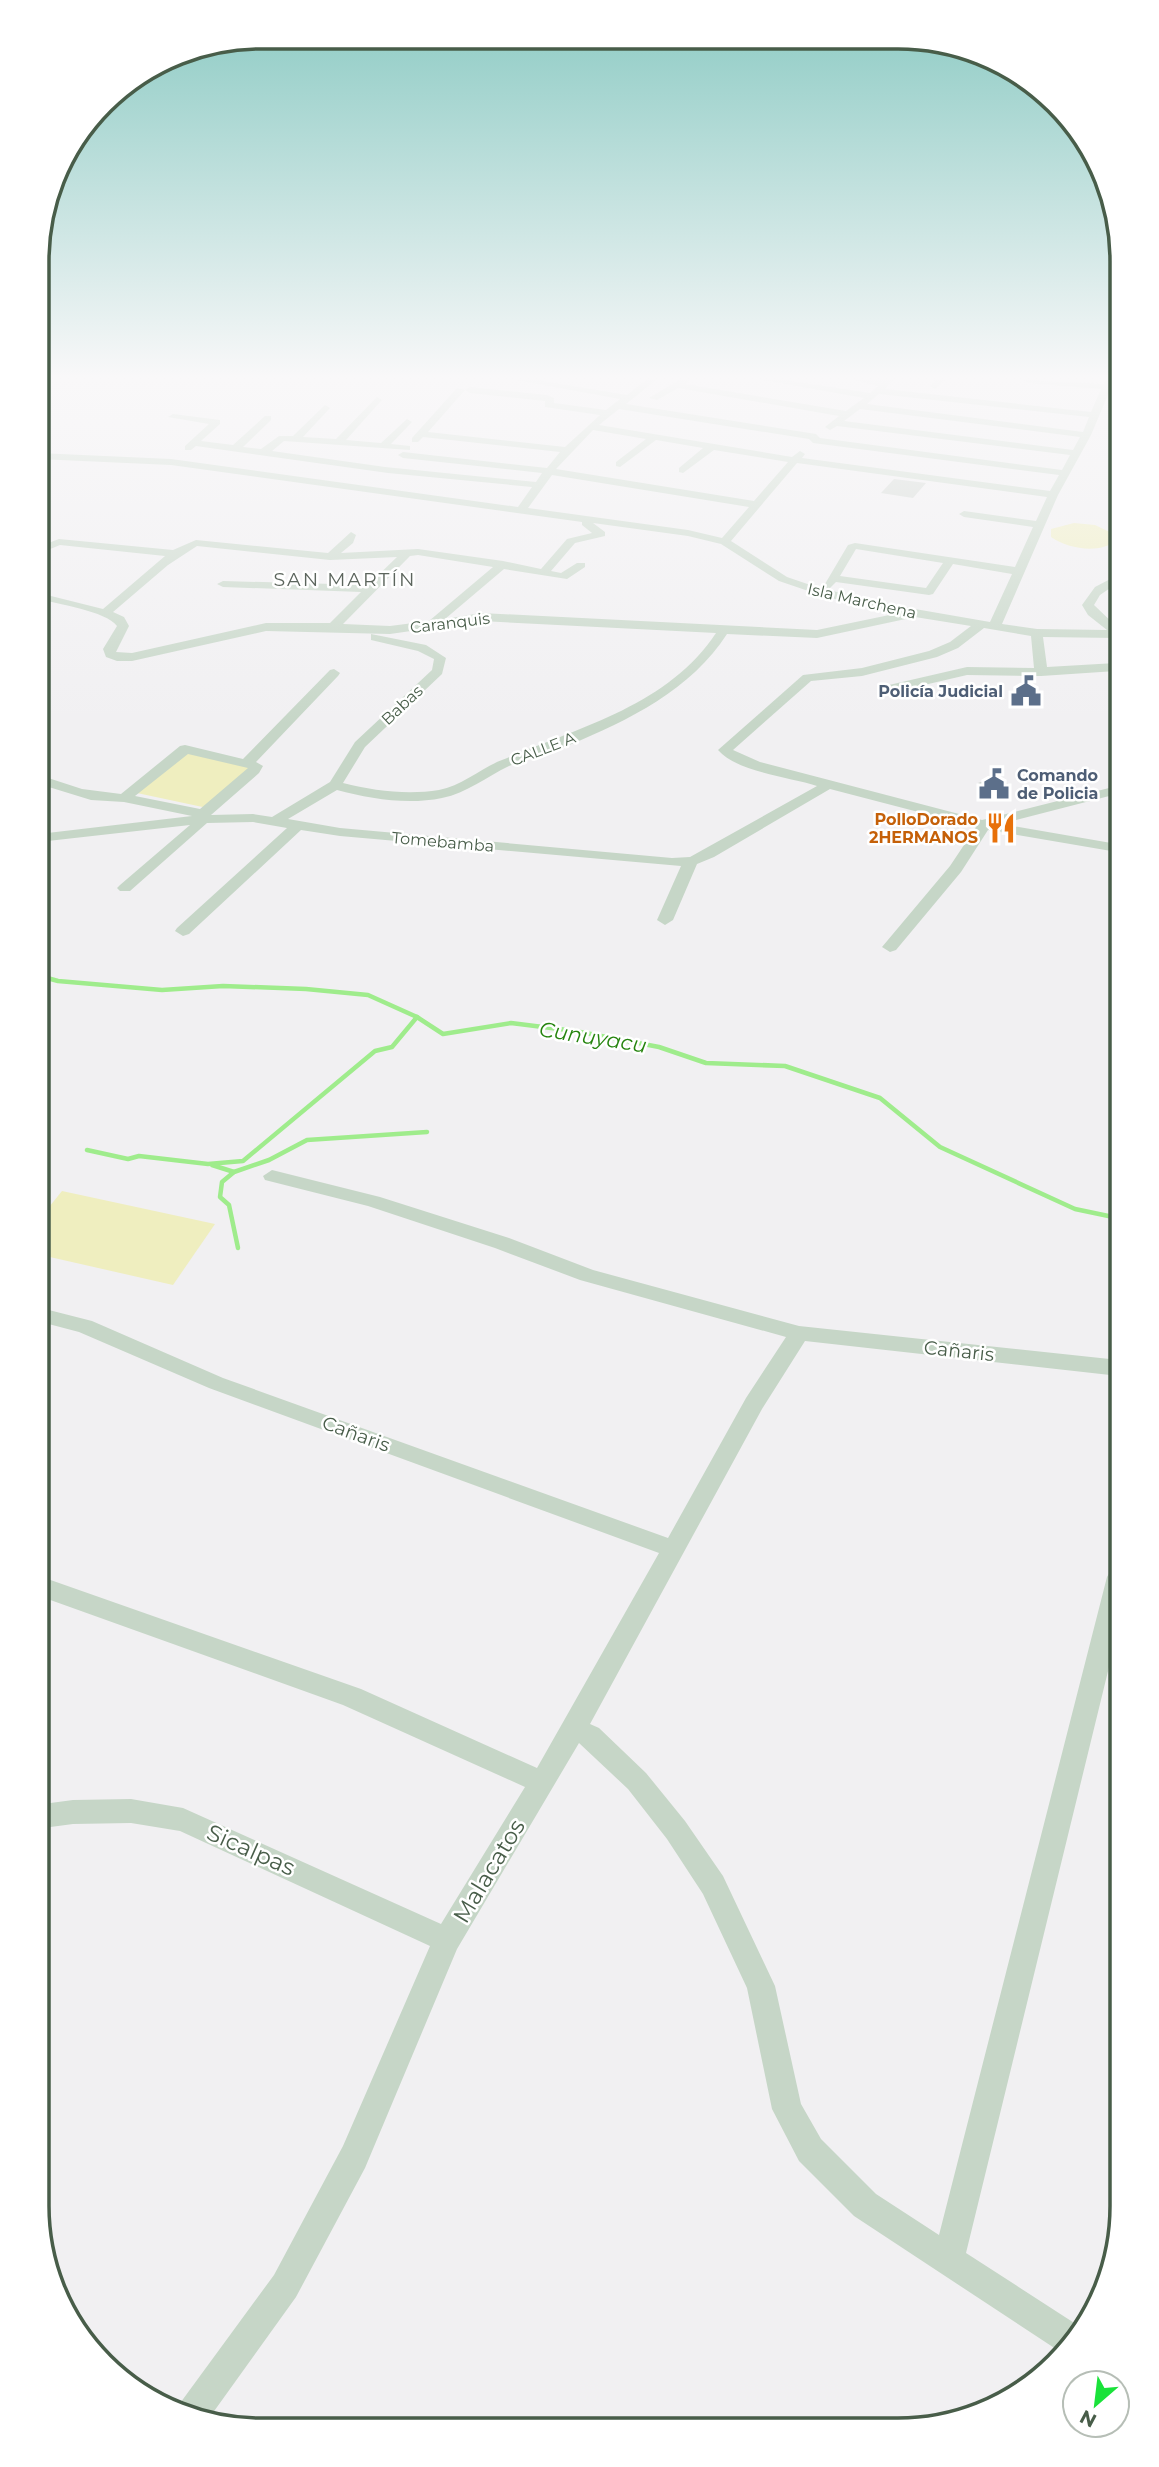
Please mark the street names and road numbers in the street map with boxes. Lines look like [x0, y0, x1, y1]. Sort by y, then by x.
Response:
street label: Isla Marchena [806, 579, 918, 623]
street label: Caranquis [409, 609, 491, 637]
street label: Babas [377, 681, 427, 729]
street label: CALLE A [508, 728, 579, 770]
street label: Tomebamba [391, 828, 495, 856]
street label: Cañaris [923, 1336, 995, 1366]
street label: Cañaris [319, 1411, 393, 1457]
street label: Malacatos [447, 1814, 531, 1928]
street label: Sicalpas [203, 1818, 299, 1882]

